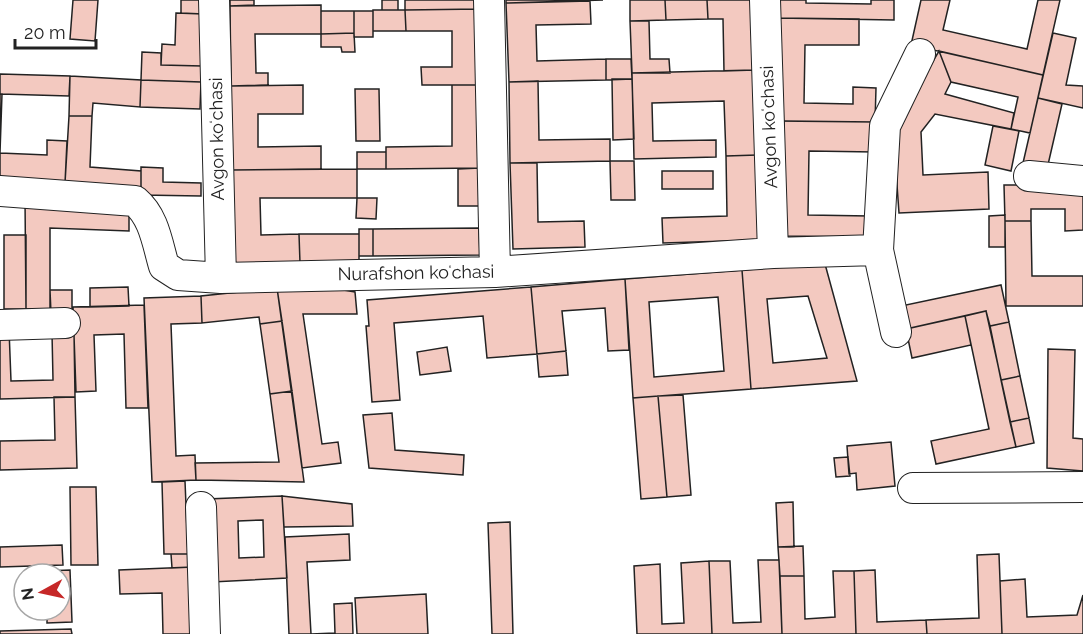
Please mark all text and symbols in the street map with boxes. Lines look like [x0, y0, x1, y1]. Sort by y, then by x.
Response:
scale bar [15, 12, 96, 50]
text: 20 m [24, 22, 66, 43]
street label: Avgon koʻchasi [756, 65, 781, 189]
street label: Avgon koʻchasi [205, 77, 228, 201]
street label: Nurafshon koʻchasi [337, 261, 495, 284]
north arrow [12, 562, 72, 622]
text: N [17, 587, 38, 601]

